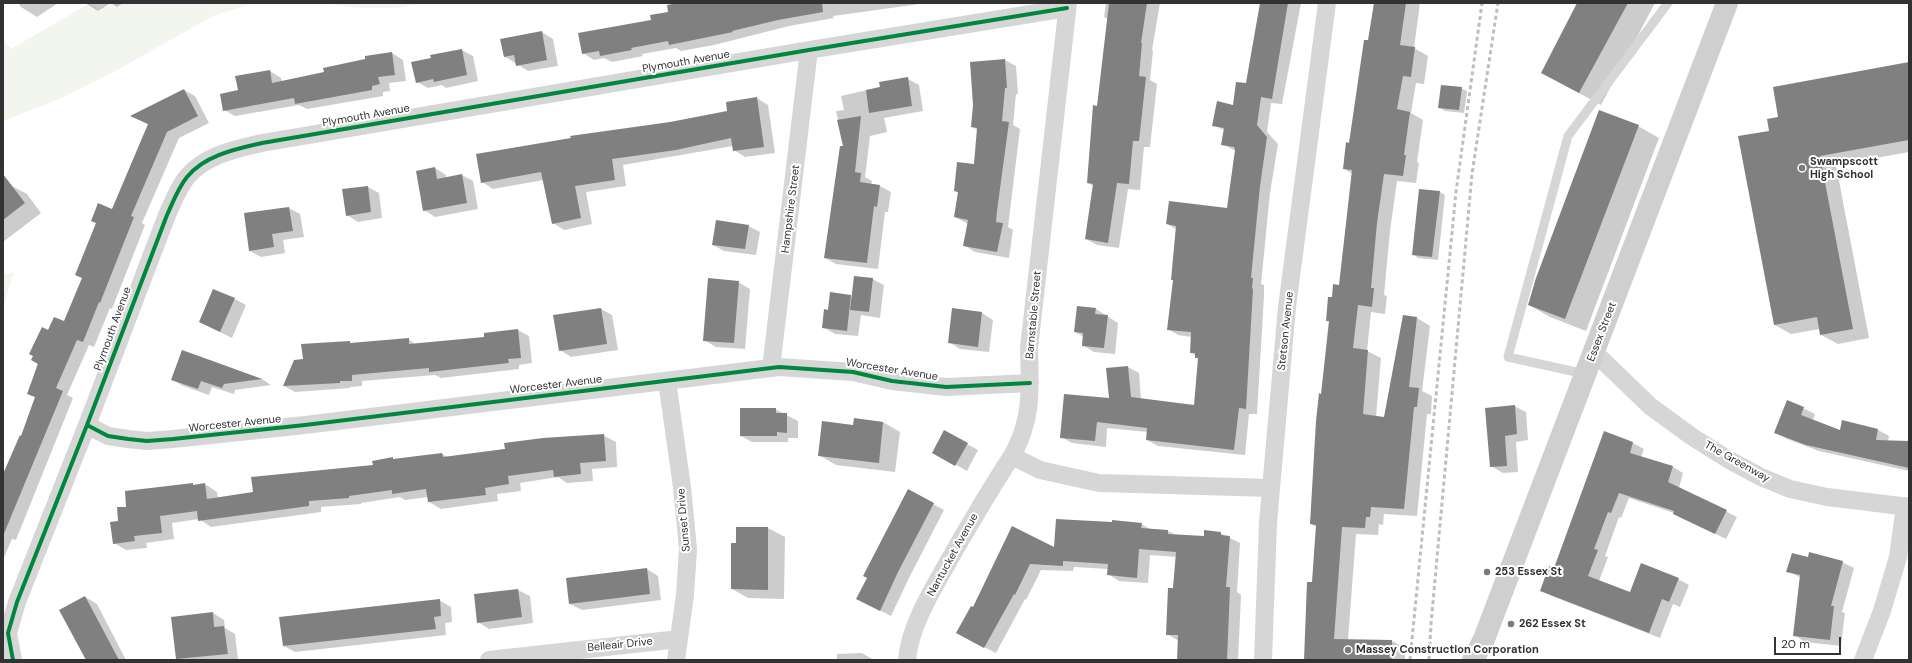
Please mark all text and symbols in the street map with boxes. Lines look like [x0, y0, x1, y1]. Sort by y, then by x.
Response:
street label: Plymouth Avenue [641, 48, 731, 76]
street label: Plymouth Avenue [321, 102, 411, 130]
place label: Swampscott High School [1810, 155, 1878, 181]
marker: Swampscott High School [1797, 163, 1807, 173]
street label: Hampshire Street [779, 164, 803, 254]
street label: Barnstable Street [1024, 270, 1044, 360]
street label: Plymouth Avenue [92, 285, 134, 373]
street label: Stetson Avenue [1275, 291, 1297, 371]
street label: Essex Street [1585, 300, 1619, 364]
street label: Worcester Avenue [845, 356, 939, 384]
street label: Worcester Avenue [509, 373, 603, 397]
street label: Worcester Avenue [188, 413, 282, 435]
street label: The Greenway [1702, 439, 1772, 485]
street label: Sunset Drive [675, 488, 693, 552]
street label: Nantucket Avenue [925, 511, 981, 599]
place label: 253 Essex St [1495, 565, 1562, 579]
marker: 253 Essex St [1482, 567, 1492, 577]
place label: 262 Essex St [1519, 617, 1586, 631]
marker: 262 Essex St [1506, 619, 1516, 629]
scale bar [1776, 629, 1843, 655]
street label: Belleair Drive [587, 635, 653, 655]
text: 20 m [1781, 636, 1810, 652]
place label: Massey Construction Corporation [1356, 643, 1539, 657]
marker: Massey Construction Corporation [1343, 645, 1353, 655]

